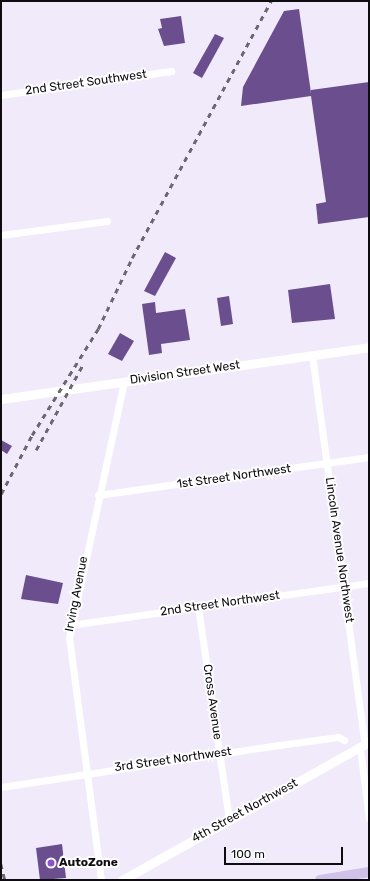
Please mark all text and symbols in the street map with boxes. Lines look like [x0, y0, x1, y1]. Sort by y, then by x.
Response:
street label: 2nd Street Southwest [24, 67, 148, 99]
street label: Division Street West [129, 358, 241, 388]
street label: 1st Street Northwest [176, 462, 292, 492]
street label: Lincoln Avenue Northwest [322, 476, 356, 624]
street label: Irving Avenue [63, 555, 91, 633]
street label: 2nd Street Northwest [159, 588, 281, 620]
street label: Cross Avenue [200, 663, 224, 741]
street label: 3rd Street Northwest [114, 745, 232, 775]
street label: 4th Street Northwest [190, 776, 300, 846]
scale bar [226, 839, 345, 865]
text: 100 m [231, 847, 265, 861]
place label: AutoZone [59, 856, 118, 870]
marker: AutoZone [46, 858, 56, 868]

